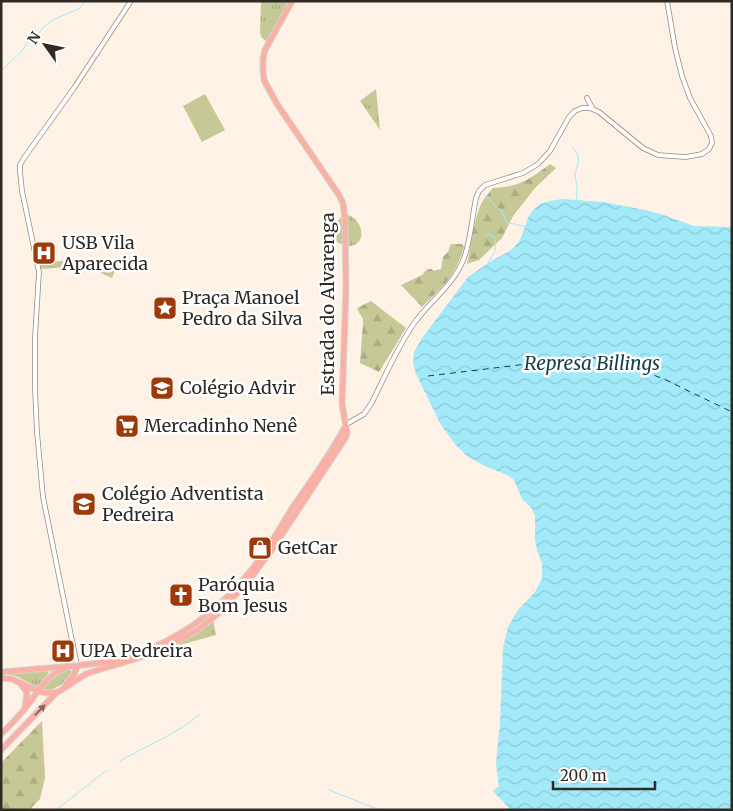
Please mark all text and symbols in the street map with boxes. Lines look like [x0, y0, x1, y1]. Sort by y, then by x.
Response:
north arrow [20, 20, 70, 70]
text: N [24, 28, 45, 47]
street label: Estrada do Alvarenga [316, 212, 339, 396]
place label: USB Vila Aparecida [61, 231, 149, 275]
hospital icon: USB Vila Aparecida [31, 240, 57, 266]
place label: Praça Manoel Pedro da Silva [182, 286, 303, 330]
place icon: Praça Manoel Pedro da Silva [152, 295, 178, 321]
water label: Represa Billings [524, 351, 660, 375]
school or university icon: Colégio Advir [149, 375, 175, 401]
place label: Colégio Advir [180, 376, 296, 399]
supermarket icon: Mercadinho Nenê [114, 413, 140, 439]
place label: Mercadinho Nenê [144, 414, 297, 437]
place label: Colégio Adventista Pedreira [102, 482, 264, 526]
school or university icon: Colégio Adventista Pedreira [71, 491, 97, 517]
shop icon: GetCar [247, 535, 273, 561]
place label: GetCar [278, 536, 338, 559]
place label: Paróquia Bom Jesus [198, 573, 288, 617]
church icon: Paróquia Bom Jesus [168, 582, 194, 608]
hospital icon: UPA Pedreira [50, 638, 76, 664]
place label: UPA Pedreira [80, 639, 193, 662]
one-way arrow [34, 704, 46, 716]
scale bar [553, 758, 656, 790]
text: 200 m [560, 766, 607, 785]

